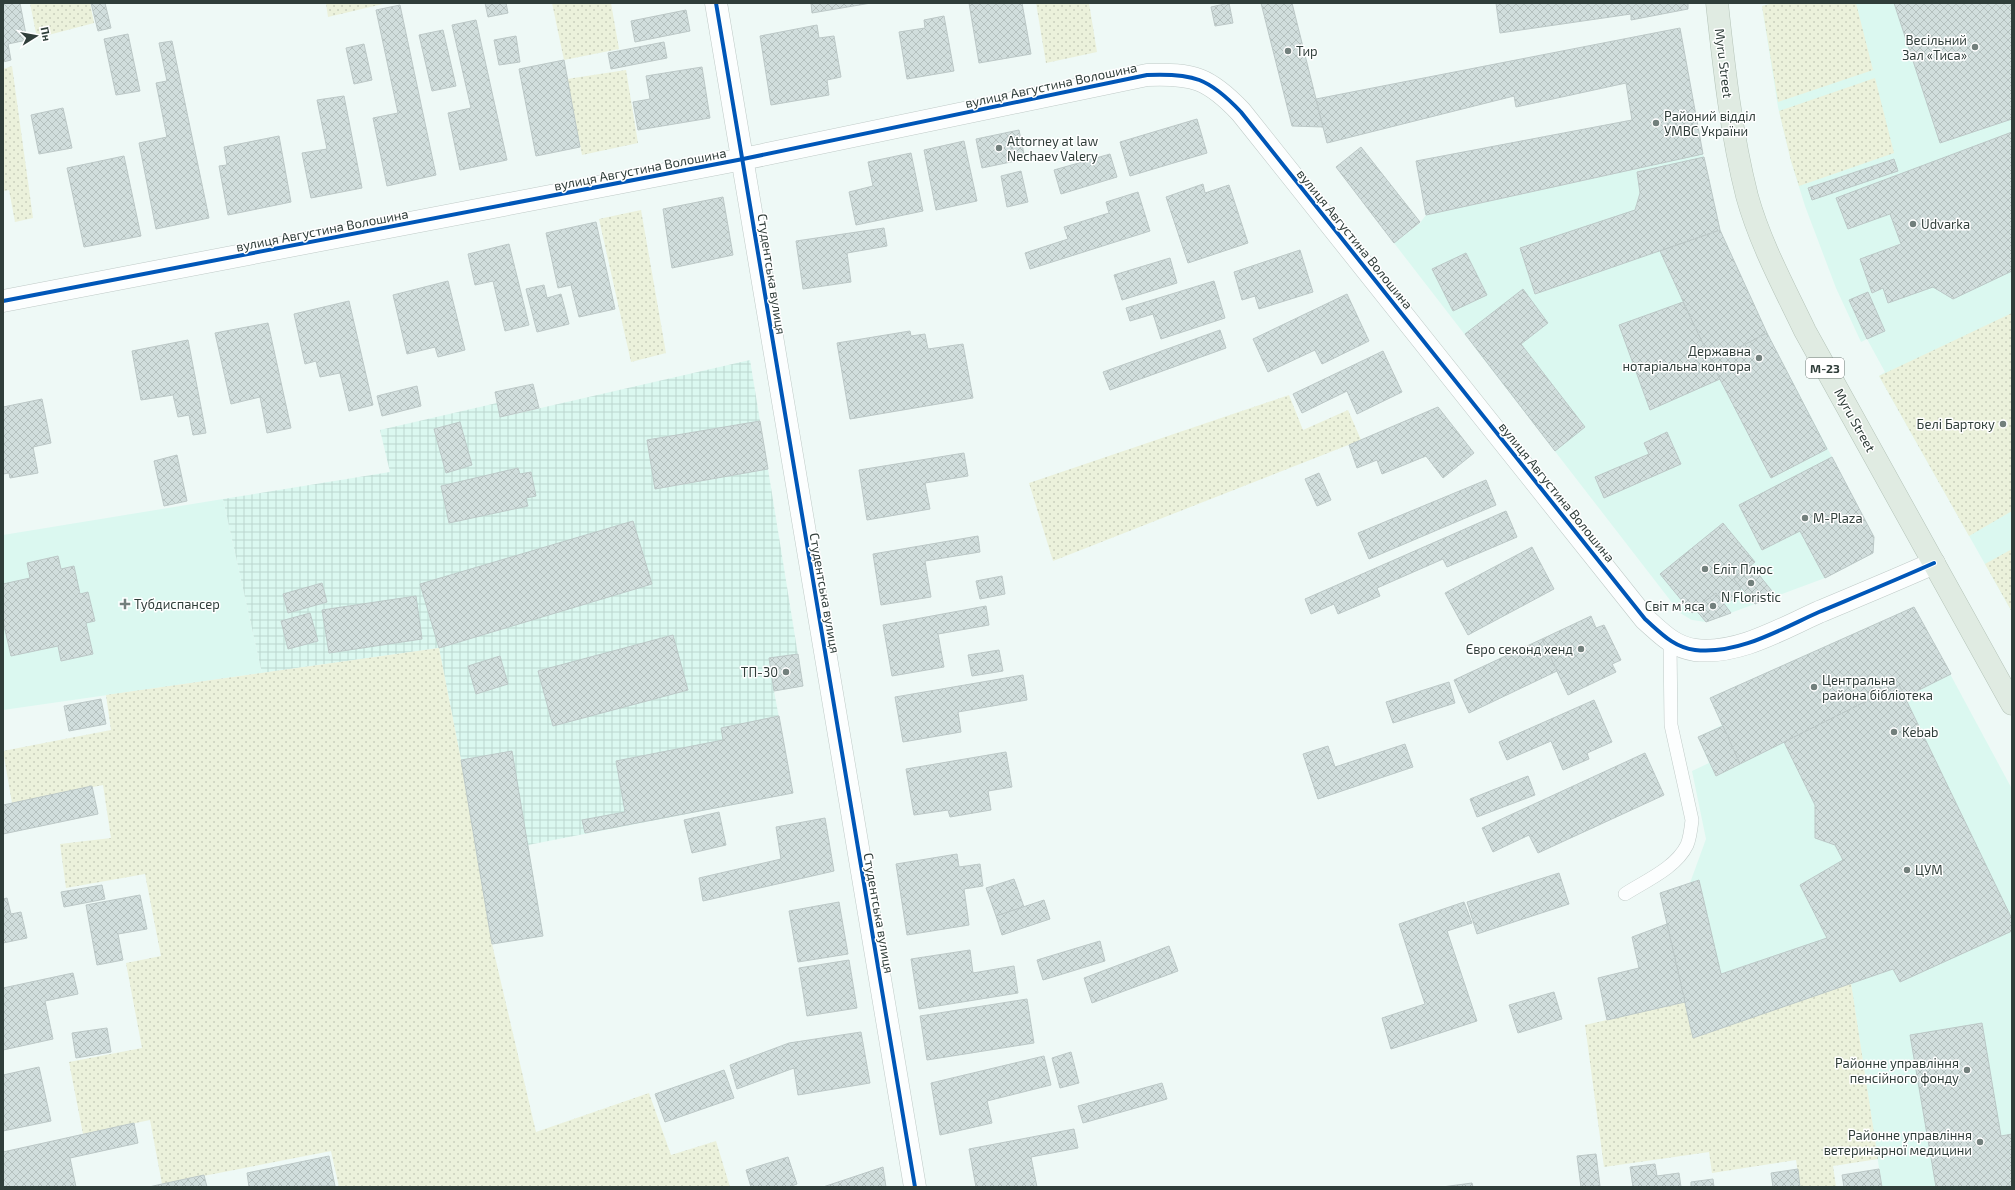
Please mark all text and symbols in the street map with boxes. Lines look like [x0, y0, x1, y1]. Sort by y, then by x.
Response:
north arrow [16, 16, 56, 56]
text: Пн [39, 26, 54, 42]
street label: Myru Street [1712, 27, 1736, 99]
place label: Весільний Зал «Тиса» [1902, 32, 1967, 63]
marker: Весільний Зал «Тиса» [1970, 42, 1980, 52]
place label: Тир [1296, 43, 1318, 59]
marker: Тир [1283, 46, 1293, 56]
street label: вулиця Августина Волошина [964, 59, 1138, 111]
place label: Районий відділ УМВС України [1664, 108, 1756, 139]
marker: Районий відділ УМВС України [1651, 118, 1661, 128]
place label: Attorney at law Nechaev Valery [1007, 133, 1098, 164]
marker: Attorney at law Nechaev Valery [994, 143, 1004, 153]
street label: вулиця Августина Волошина [552, 144, 728, 194]
street label: вулиця Августина Волошина [1294, 166, 1416, 312]
street label: вулиця Августина Волошина [234, 205, 410, 255]
street label: Студентська вулиця [755, 212, 789, 336]
place label: Udvarka [1921, 216, 1970, 232]
marker: Udvarka [1908, 219, 1918, 229]
place label: Державна нотаріальна контора [1623, 343, 1751, 374]
marker: Державна нотаріальна контора [1754, 353, 1764, 363]
road number: М-23 [1806, 358, 1844, 378]
street label: Myru Street [1831, 386, 1879, 454]
place label: Белі Бартоку [1917, 416, 1995, 432]
street label: вулиця Августина Волошина [1496, 419, 1618, 565]
marker: Белі Бартоку [1998, 419, 2008, 429]
place label: M-Plaza [1813, 510, 1863, 526]
marker: M-Plaza [1800, 513, 1810, 523]
street label: Студентська вулиця [807, 531, 843, 655]
place label: Еліт Плюс [1713, 561, 1773, 577]
marker: Еліт Плюс [1700, 564, 1710, 574]
marker: N Floristic [1746, 578, 1756, 588]
place label: N Floristic [1721, 589, 1781, 605]
place label: Тубдиспансер [134, 596, 220, 612]
marker: Тубдиспансер [119, 598, 131, 610]
place label: Світ мʼяса [1645, 598, 1705, 614]
marker: Світ мʼяса [1708, 601, 1718, 611]
place label: Євро секонд хенд [1466, 641, 1573, 657]
marker: Євро секонд хенд [1576, 644, 1586, 654]
place label: ТП-30 [741, 664, 778, 680]
marker: ТП-30 [781, 667, 791, 677]
place label: Центральна района бібліотека [1822, 672, 1933, 703]
marker: Центральна района бібліотека [1809, 682, 1819, 692]
place label: Kebab [1902, 724, 1938, 740]
marker: Kebab [1889, 727, 1899, 737]
street label: Студентська вулиця [861, 851, 897, 975]
place label: ЦУМ [1915, 862, 1943, 878]
marker: ЦУМ [1902, 865, 1912, 875]
place label: Районне управління пенсійного фонду [1835, 1055, 1959, 1086]
marker: Районне управління пенсійного фонду [1962, 1065, 1972, 1075]
place label: Районне управління ветеринарної медицини [1824, 1127, 1972, 1158]
marker: Районне управління ветеринарної медицини [1975, 1137, 1985, 1147]

